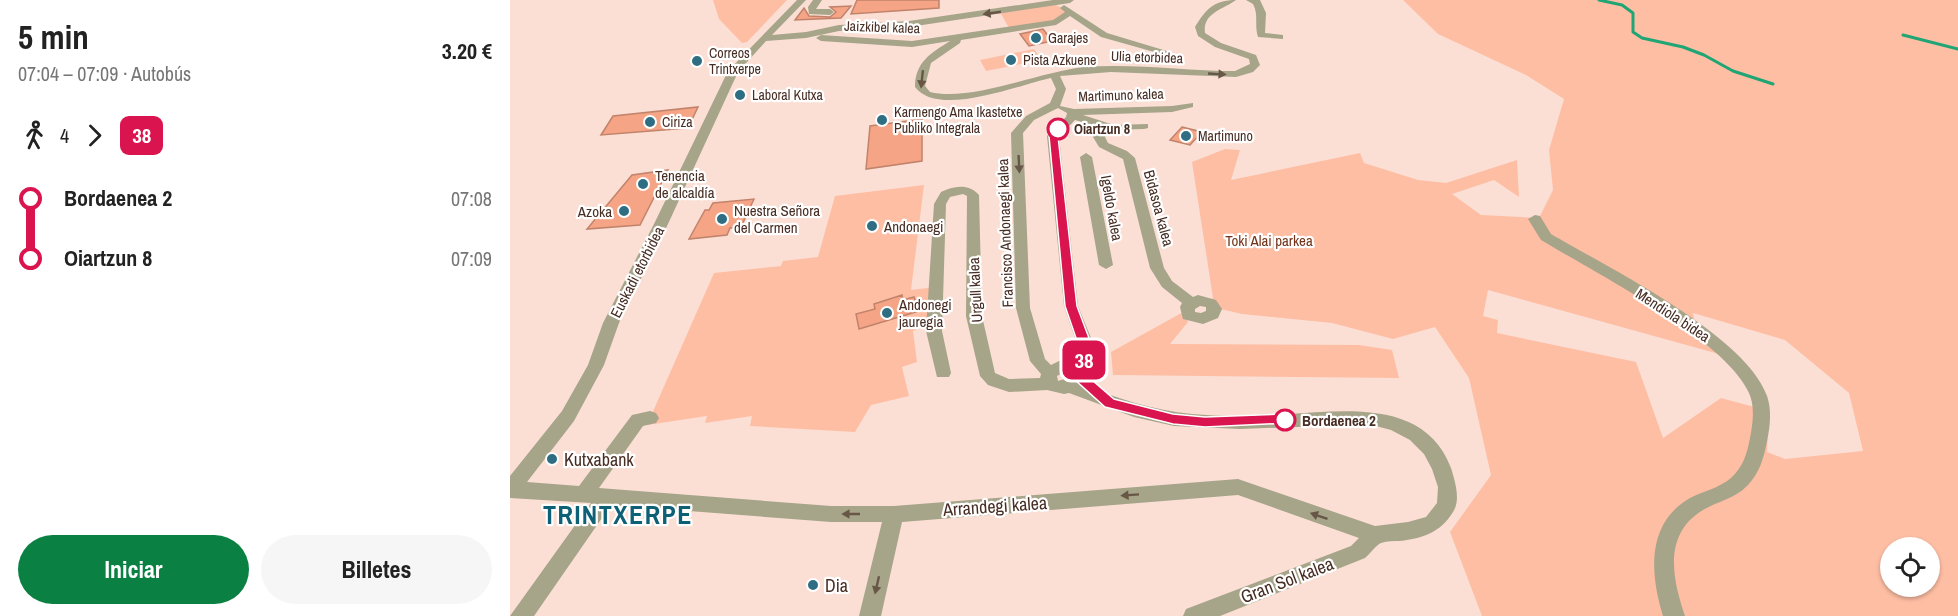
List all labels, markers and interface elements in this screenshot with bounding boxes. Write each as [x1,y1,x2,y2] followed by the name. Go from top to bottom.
[982,8,1001,17] one-way arrow
[18,15,89,59] text: 5 min
[844,17,921,37] street label: Jaizkibel kalea
[1048,29,1088,47] place label: Garajes
[1029,31,1043,45] marker: Garajes
[442,36,492,66] text: 3.20 €
[709,44,761,78] place label: Correos Trintxerpe
[1111,47,1184,67] street label: Ulia etorbidea
[1023,51,1096,69] place label: Pista Azkuene
[1004,53,1018,67] marker: Pista Azkuene
[690,54,704,68] marker: Correos Trintxerpe
[18,60,191,87] text: 07:04 – 07:09 · Autobús
[1207,69,1226,78] one-way arrow
[917,70,927,89] one-way arrow
[1078,84,1165,105] street label: Martimuno kalea
[752,86,823,104] place label: Laboral Kutxa
[733,88,747,102] marker: Laboral Kutxa
[894,103,1022,137] place label: Karmengo Ama Ikastetxe Publiko Integrala
[662,113,693,131] place label: Ciriza
[875,113,889,127] marker: Karmengo Ama Ikastetxe Publiko Integrala
[643,115,657,129] marker: Ciriza
[1047,118,1069,140] marker: Oiartzun 8
[18,119,51,152] icon: walk
[78,119,111,152] icon: forward
[1074,120,1130,138] place label: Oiartzun 8
[132,121,151,150] text: 38
[60,122,69,149] text: 4
[1198,127,1253,145] place label: Martimuno
[1179,129,1193,143] marker: Martimuno
[1014,155,1024,174] one-way arrow
[992,158,1018,308] street label: Francisco Andonaegi kalea
[655,165,715,203] place label: Tenencia de alcaldía
[1139,168,1179,249] street label: Bidasoa kalea
[1096,174,1128,243] street label: Igeldo kalea
[636,177,650,191] marker: Tenencia de alcaldía
[64,183,172,213] text: Bordaenea 2
[451,185,492,212] text: 07:08
[734,200,820,238] place label: Nuestra Señora del Carmen
[577,201,612,222] place label: Azoka
[617,204,631,218] marker: Azoka
[715,212,729,226] marker: Nuestra Señora del Carmen
[883,216,944,237] place label: Andonaegi
[865,219,879,233] marker: Andonaegi
[605,223,669,321] street label: Euskadi etorbidea
[1225,230,1313,251] park label: Toki Alai parkea
[64,243,152,273] text: Oiartzun 8
[451,245,492,272] text: 07:09
[963,257,987,323] street label: Urgull kalea
[1632,283,1714,347] street label: Mendiola bidea
[898,294,952,332] place label: Andonegi jauregia
[880,306,894,320] marker: Andonegi jauregia
[1057,340,1111,380] line badge: 38
[1074,346,1094,375] text: 38
[1274,409,1296,431] marker: Bordaenea 2
[1302,410,1376,431] place label: Bordaenea 2
[564,447,634,472] place label: Kutxabank
[545,452,559,466] marker: Kutxabank
[941,490,1048,522] street label: Arrandegi kalea
[1120,490,1139,500] one-way arrow
[543,497,693,532] district label: TRINTXERPE
[842,509,861,519] one-way arrow
[1310,510,1328,520] one-way arrow
[18,535,249,604] button: Iniciar
[261,535,492,604] button: Billetes
[1880,537,1940,597] map controls
[1880,537,1940,597] button: locate
[1237,551,1337,609] street label: Gran Sol kalea
[825,573,848,598] place label: Dia
[872,576,881,595] one-way arrow
[806,578,820,592] marker: Dia

